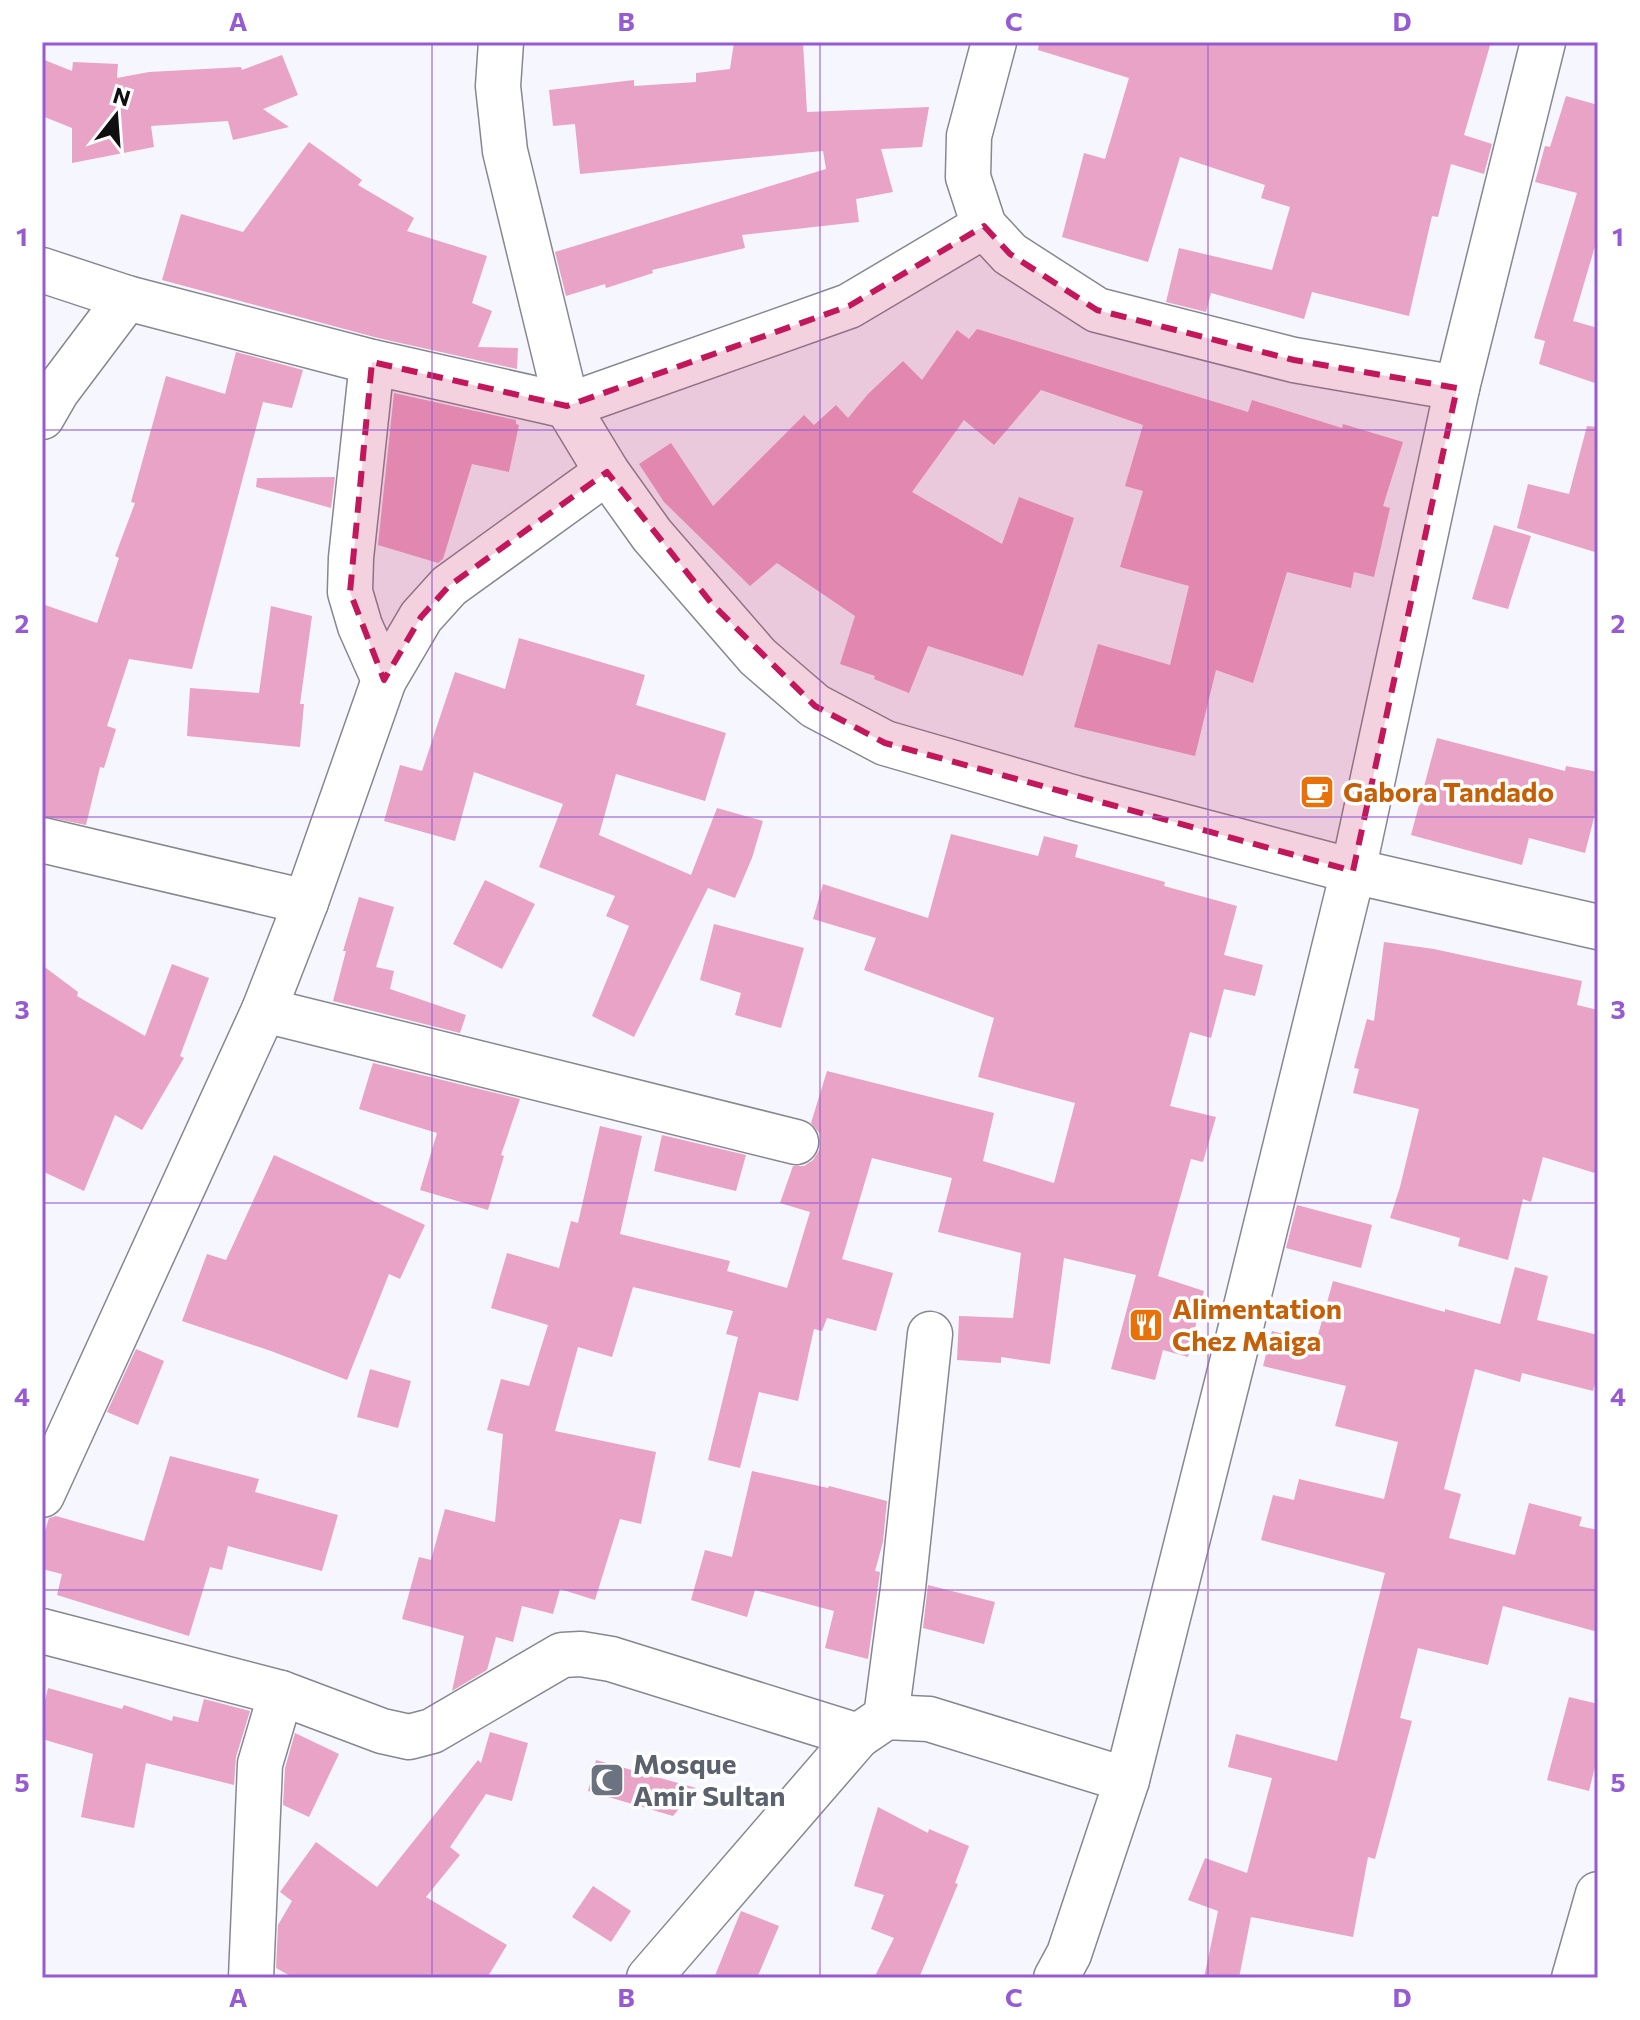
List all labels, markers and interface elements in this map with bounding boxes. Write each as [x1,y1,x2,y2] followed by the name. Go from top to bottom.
[229,5,248,36] text: A
[617,5,635,36] text: B
[1005,5,1023,36] text: C
[1392,5,1412,36] text: D
[76,76,156,156] north arrow
[110,81,134,112] text: N
[16,220,28,251] text: 1
[1612,220,1624,251] text: 1
[15,607,29,638] text: 2
[1611,607,1625,638] text: 2
[1298,773,1336,811] cafe icon: Gabora Tandado
[1343,774,1554,808] place label: Gabora Tandado
[14,993,30,1024] text: 3
[1610,993,1626,1024] text: 3
[1172,1291,1342,1357] place label: Alimentation Chez Maiga
[1127,1306,1165,1344] restaurant icon: Alimentation Chez Maiga
[14,1380,30,1411] text: 4
[1610,1380,1626,1411] text: 4
[633,1746,785,1812] place label: Mosque Amir Sultan
[588,1761,626,1799] mosque icon: Mosque Amir Sultan
[14,1766,30,1797] text: 5
[1610,1766,1626,1797] text: 5
[229,1981,248,2012] text: A
[617,1981,635,2012] text: B
[1005,1981,1023,2012] text: C
[1392,1981,1412,2012] text: D

